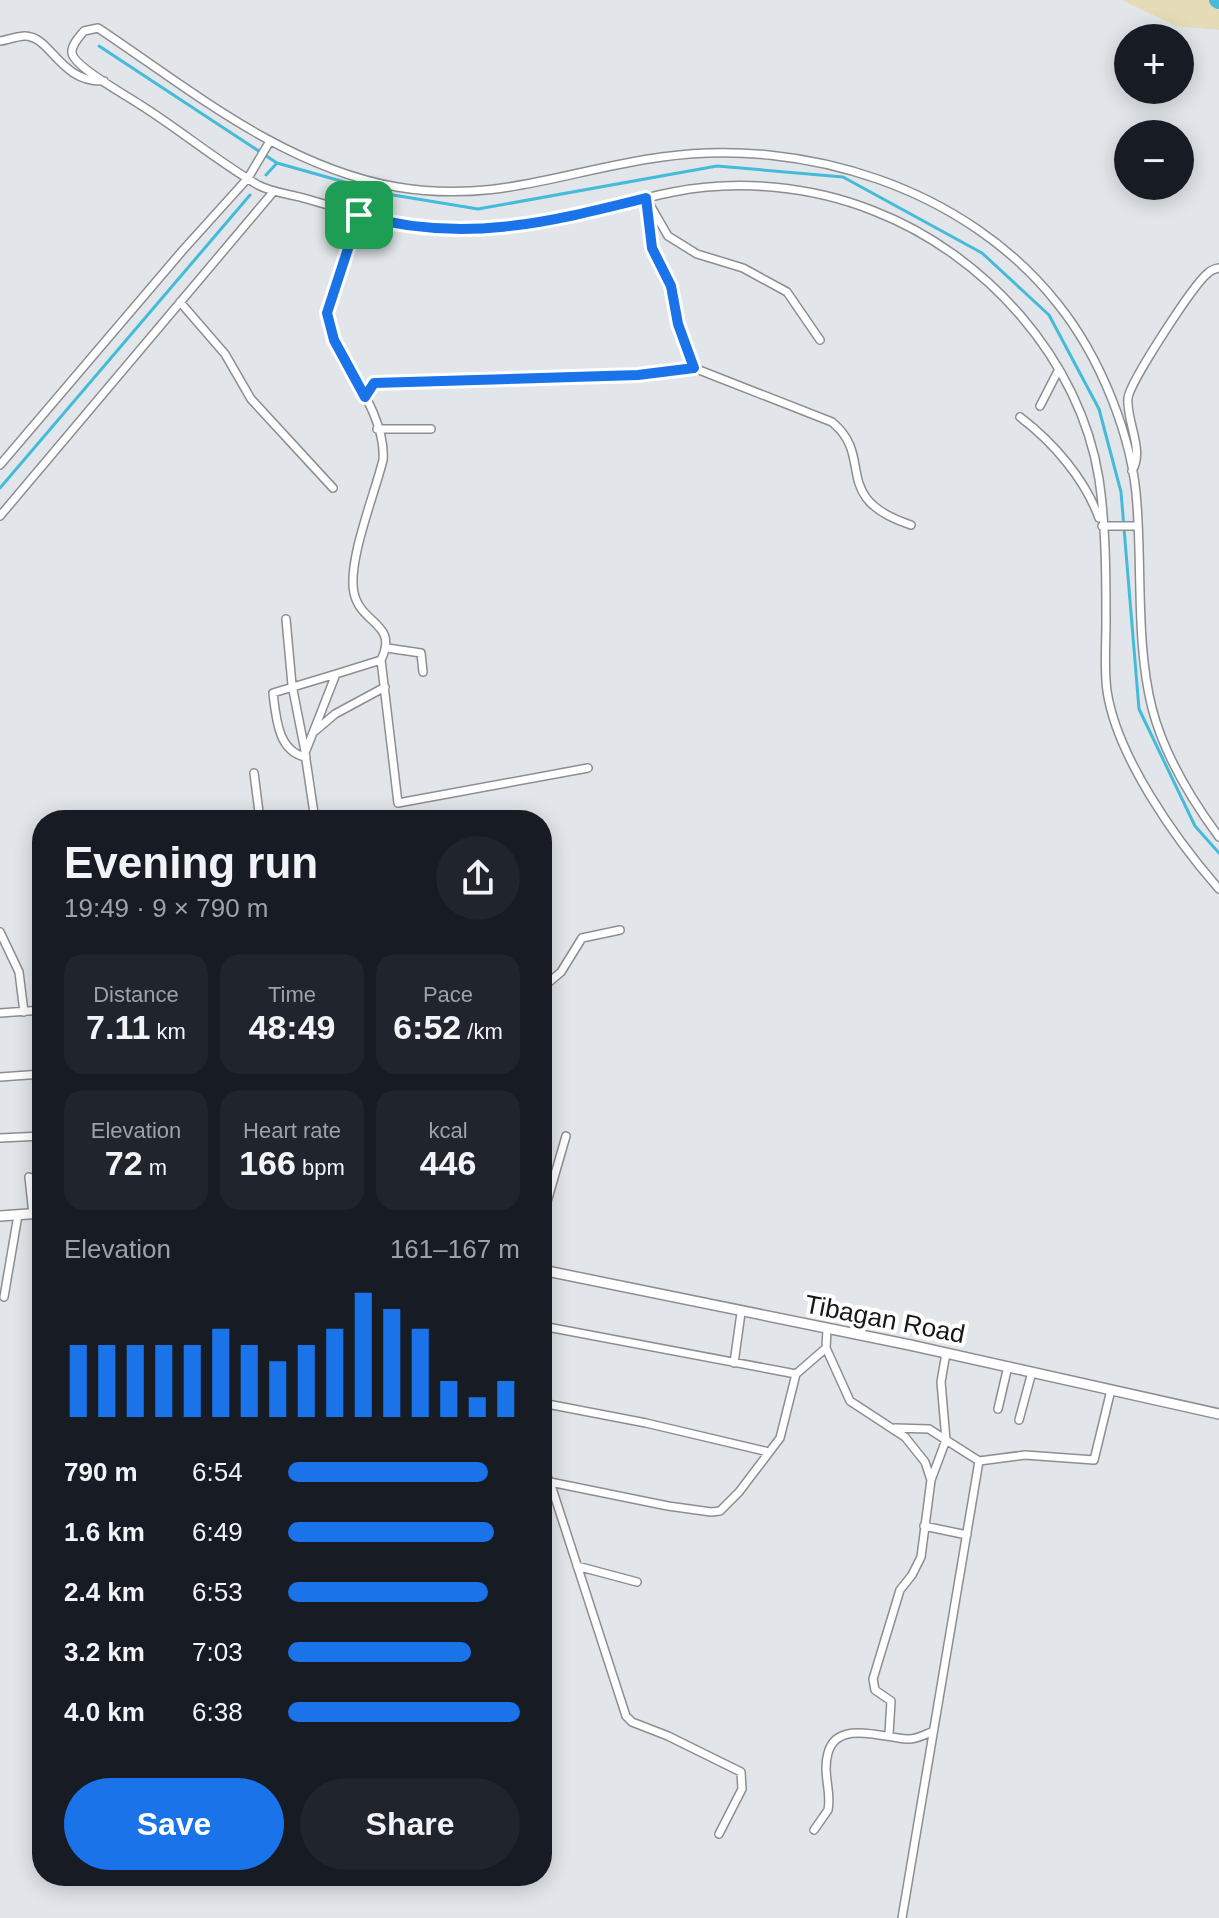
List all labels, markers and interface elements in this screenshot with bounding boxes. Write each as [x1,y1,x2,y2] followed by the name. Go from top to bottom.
[1114,24,1194,200] map controls
[1114,24,1194,104] button: +
[1114,120,1194,200] button: −
[325,181,393,249] pin
[337,193,381,237] icon: arrive
[436,836,520,920] button: share
[64,838,318,887] text: Evening run
[64,893,269,923] text: 19:49 · 9 × 790 m
[93,982,179,1007] text: Distance
[268,982,316,1007] text: Time
[423,982,473,1007] text: Pace
[86,1008,150,1046] text: 7.11
[249,1008,335,1046] text: 48:49
[393,1008,461,1046] text: 6:52
[150,1019,186,1044] text: km
[461,1019,503,1044] text: /km
[91,1118,181,1143] text: Elevation
[243,1118,341,1143] text: Heart rate
[428,1118,468,1143] text: kcal
[105,1144,143,1182] text: 72
[239,1144,296,1182] text: 166
[420,1144,476,1182] text: 446
[143,1155,167,1180] text: m
[296,1155,345,1180] text: bpm
[64,1234,171,1264] text: Elevation
[390,1234,520,1264] text: 161–167 m
[802,1289,968,1349] street label: Tibagan Road
[64,1457,138,1487] text: 790 m
[192,1457,243,1487] text: 6:54
[64,1517,145,1547] text: 1.6 km
[192,1517,243,1547] text: 6:49
[64,1577,145,1607] text: 2.4 km
[192,1577,243,1607] text: 6:53
[64,1637,145,1667] text: 3.2 km
[192,1637,243,1667] text: 7:03
[64,1697,145,1727] text: 4.0 km
[192,1697,243,1727] text: 6:38
[64,1778,284,1870] button: Save
[300,1778,520,1870] button: Share

